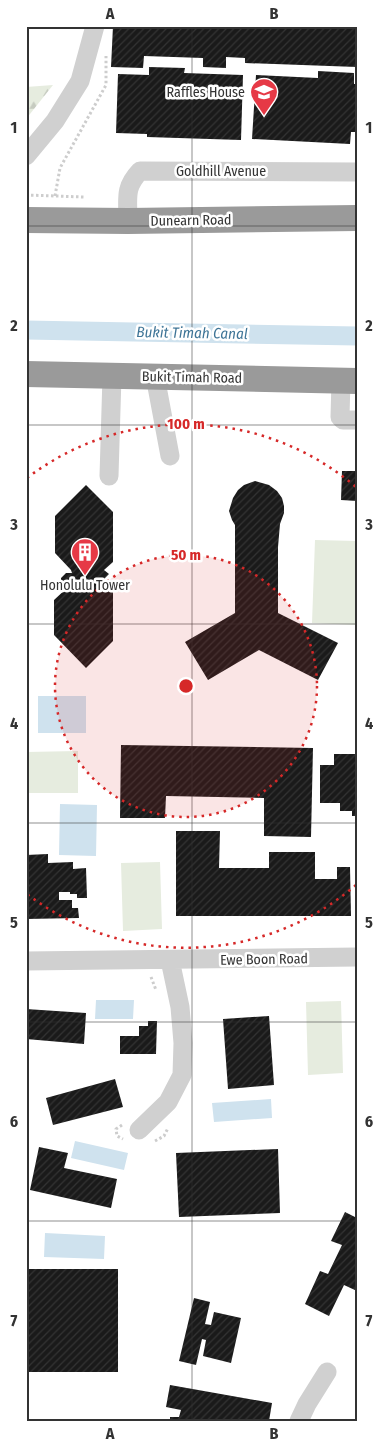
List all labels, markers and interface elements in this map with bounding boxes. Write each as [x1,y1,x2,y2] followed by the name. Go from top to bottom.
[105,4,115,23] text: A
[270,4,279,23] text: B
[249,77,279,116] school or university icon: Raffles House
[167,84,245,101] place label: Raffles House
[11,118,17,137] text: 1
[366,118,372,137] text: 1
[176,163,266,180] street label: Goldhill Avenue
[150,211,232,230] street label: Dunearn Road
[9,316,18,335] text: 2
[364,316,373,335] text: 2
[136,323,248,343] water label: Bukit Timah Canal
[142,368,242,387] street label: Bukit Timah Road
[167,415,205,433] text: 100 m
[9,515,18,534] text: 3
[364,515,373,534] text: 3
[70,537,100,576] building icon: Honolulu Tower
[171,546,201,564] text: 50 m
[40,577,130,594] place label: Honolulu Tower
[177,677,195,695] centre of rings
[10,714,18,733] text: 4
[365,714,373,733] text: 4
[10,913,18,932] text: 5
[365,913,373,932] text: 5
[220,950,308,969] street label: Ewe Boon Road
[10,1112,18,1131] text: 6
[365,1112,373,1131] text: 6
[11,1311,18,1330] text: 7
[366,1311,373,1330] text: 7
[105,1424,115,1443] text: A
[270,1424,279,1443] text: B

